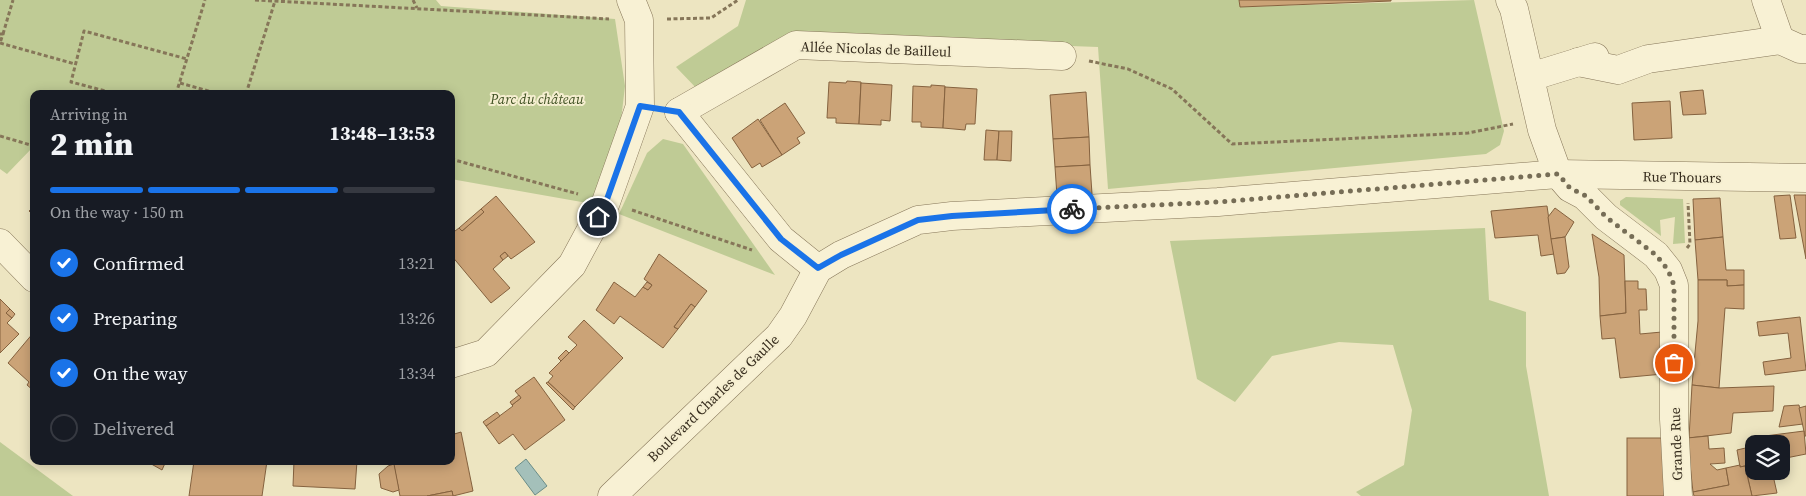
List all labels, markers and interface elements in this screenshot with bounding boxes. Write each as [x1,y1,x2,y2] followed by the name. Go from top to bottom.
[800,36,952,62] street label: Allée Nicolas de Bailleul
[489,89,584,109] park label: Parc du château
[50,103,128,125] text: Arriving in
[330,120,435,146] text: 13:48–13:53
[50,122,133,166] text: 2 min
[1643,166,1721,188] street label: Rue Thouars
[1047,184,1097,234] courier
[1058,195,1086,223] icon: bike
[577,196,619,238] pin
[50,201,184,223] text: On the way · 150 m
[584,203,612,231] icon: home
[50,249,78,277] icon: check
[93,250,184,276] text: Confirmed
[398,252,435,274] text: 13:21
[50,304,78,332] icon: check
[93,305,177,331] text: Preparing
[398,307,435,329] text: 13:26
[643,330,783,466] street label: Boulevard Charles de Gaulle
[1653,342,1695,384] pin
[1660,349,1688,377] icon: bag
[50,359,78,387] icon: check
[93,360,188,386] text: On the way
[398,362,435,384] text: 13:34
[1665,407,1687,481] street label: Grande Rue
[93,415,174,441] text: Delivered
[1745,435,1790,480] map controls
[1745,435,1790,480] button: layers

